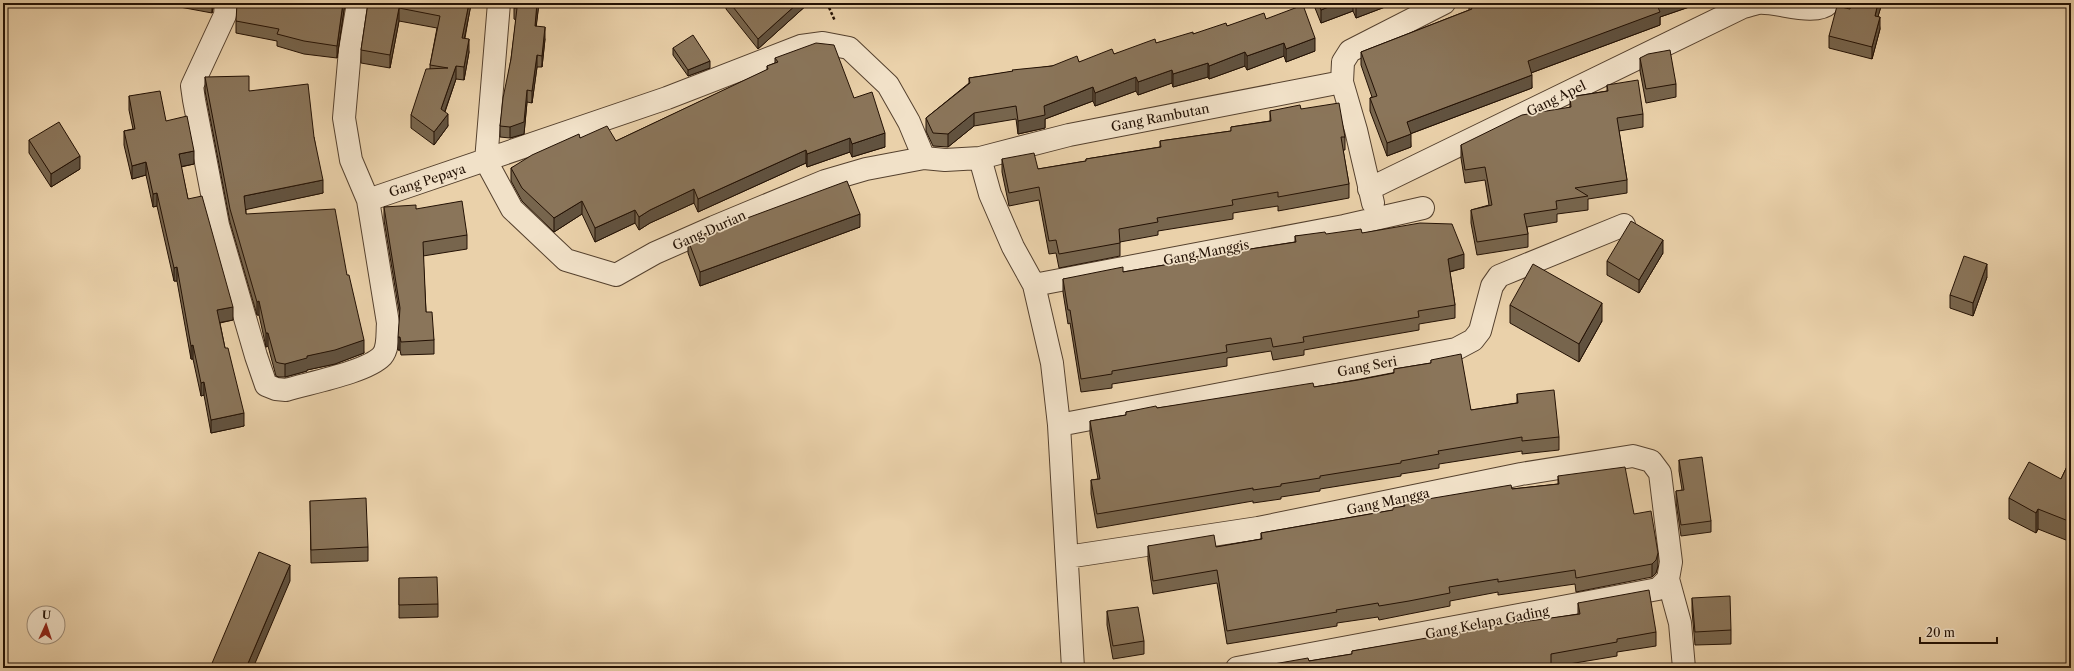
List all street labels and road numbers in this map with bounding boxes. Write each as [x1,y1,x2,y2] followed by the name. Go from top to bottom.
[1524,77,1588,119] street label: Gang Apel
[1110,100,1210,134] street label: Gang Rambutan
[387,160,467,200] street label: Gang Pepaya
[670,207,748,253] street label: Gang Durian
[1162,236,1251,268] street label: Gang Manggis
[1336,352,1398,380] street label: Gang Seri
[1345,484,1431,518] street label: Gang Mangga
[1424,602,1550,642] street label: Gang Kelapa Gading

